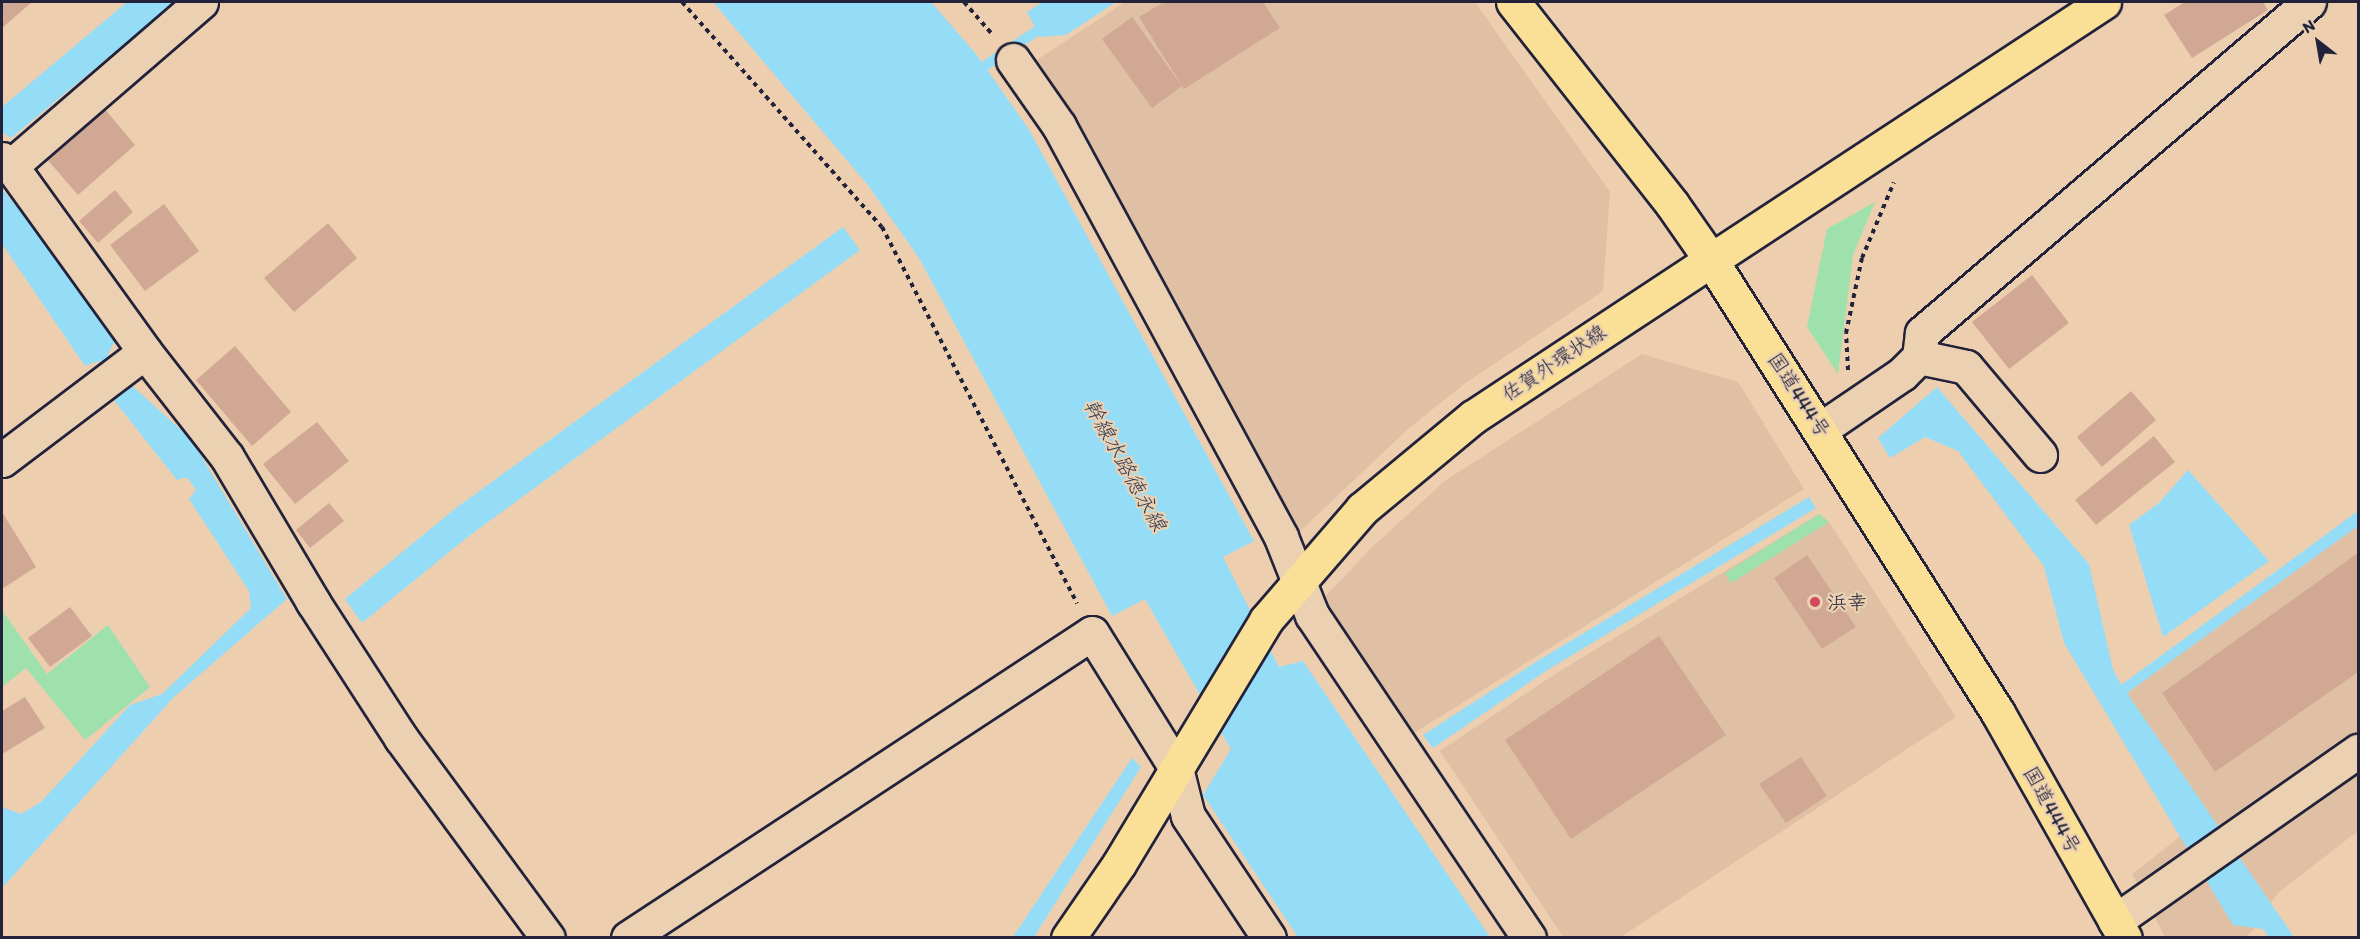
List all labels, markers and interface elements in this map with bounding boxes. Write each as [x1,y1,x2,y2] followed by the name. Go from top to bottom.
[2288,12,2348,72] north arrow
[2299,15,2318,37] text: N
[1498,320,1610,406] street label: 佐賀外環状線
[1763,348,1835,442] street label: 国道444号
[1078,395,1172,535] water label: 幹線水路徳永線
[1827,590,1867,614] place label: 浜幸
[1808,595,1822,609] marker: 浜幸
[2018,762,2086,858] street label: 国道444号

